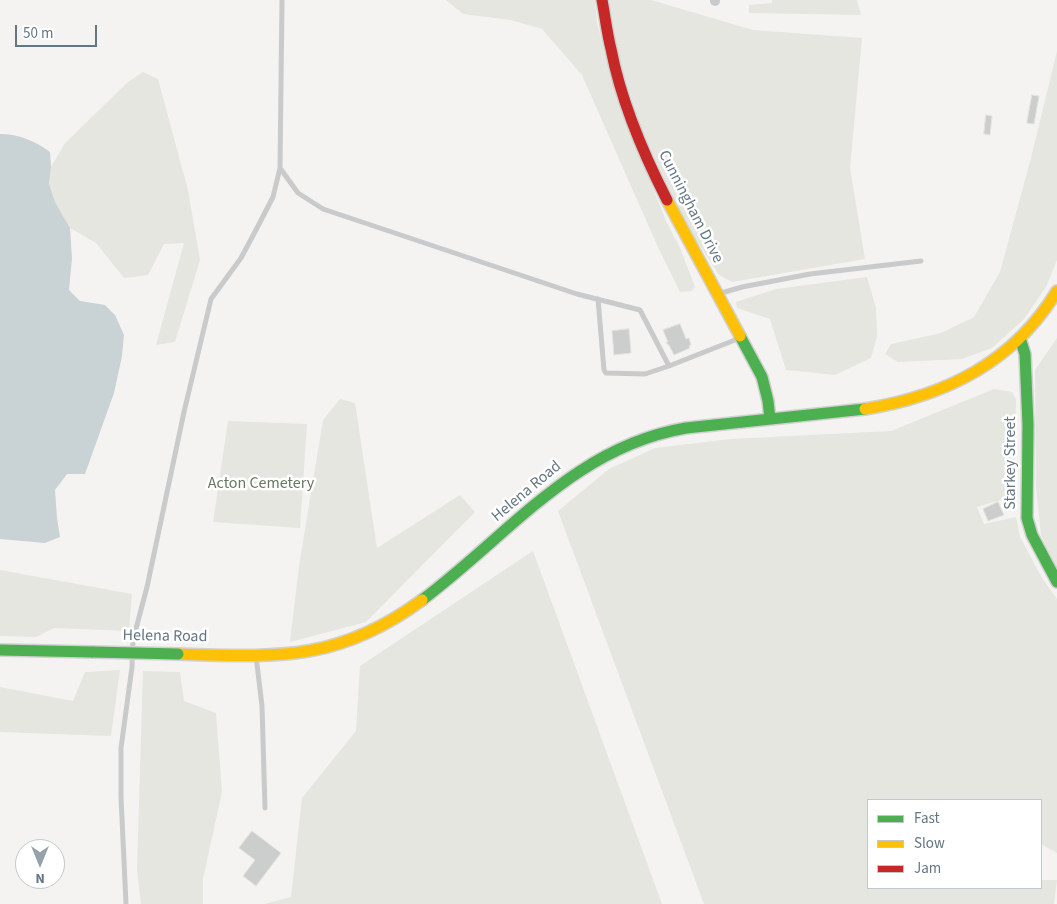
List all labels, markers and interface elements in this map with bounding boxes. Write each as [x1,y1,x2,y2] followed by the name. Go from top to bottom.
[18,15,100,47] scale bar
[23,23,53,44] text: 50 m
[653,147,727,267] street label: Cunningham Drive
[1001,416,1021,510] street label: Starkey Street
[488,457,566,527] street label: Helena Road
[208,474,314,494] park label: Acton Cemetery
[122,627,208,647] street label: Helena Road
[867,799,1042,889] legend
[914,808,940,829] text: Fast
[914,833,945,854] text: Slow
[15,839,65,889] north arrow
[914,858,941,879] text: Jam
[35,868,45,888] text: N

